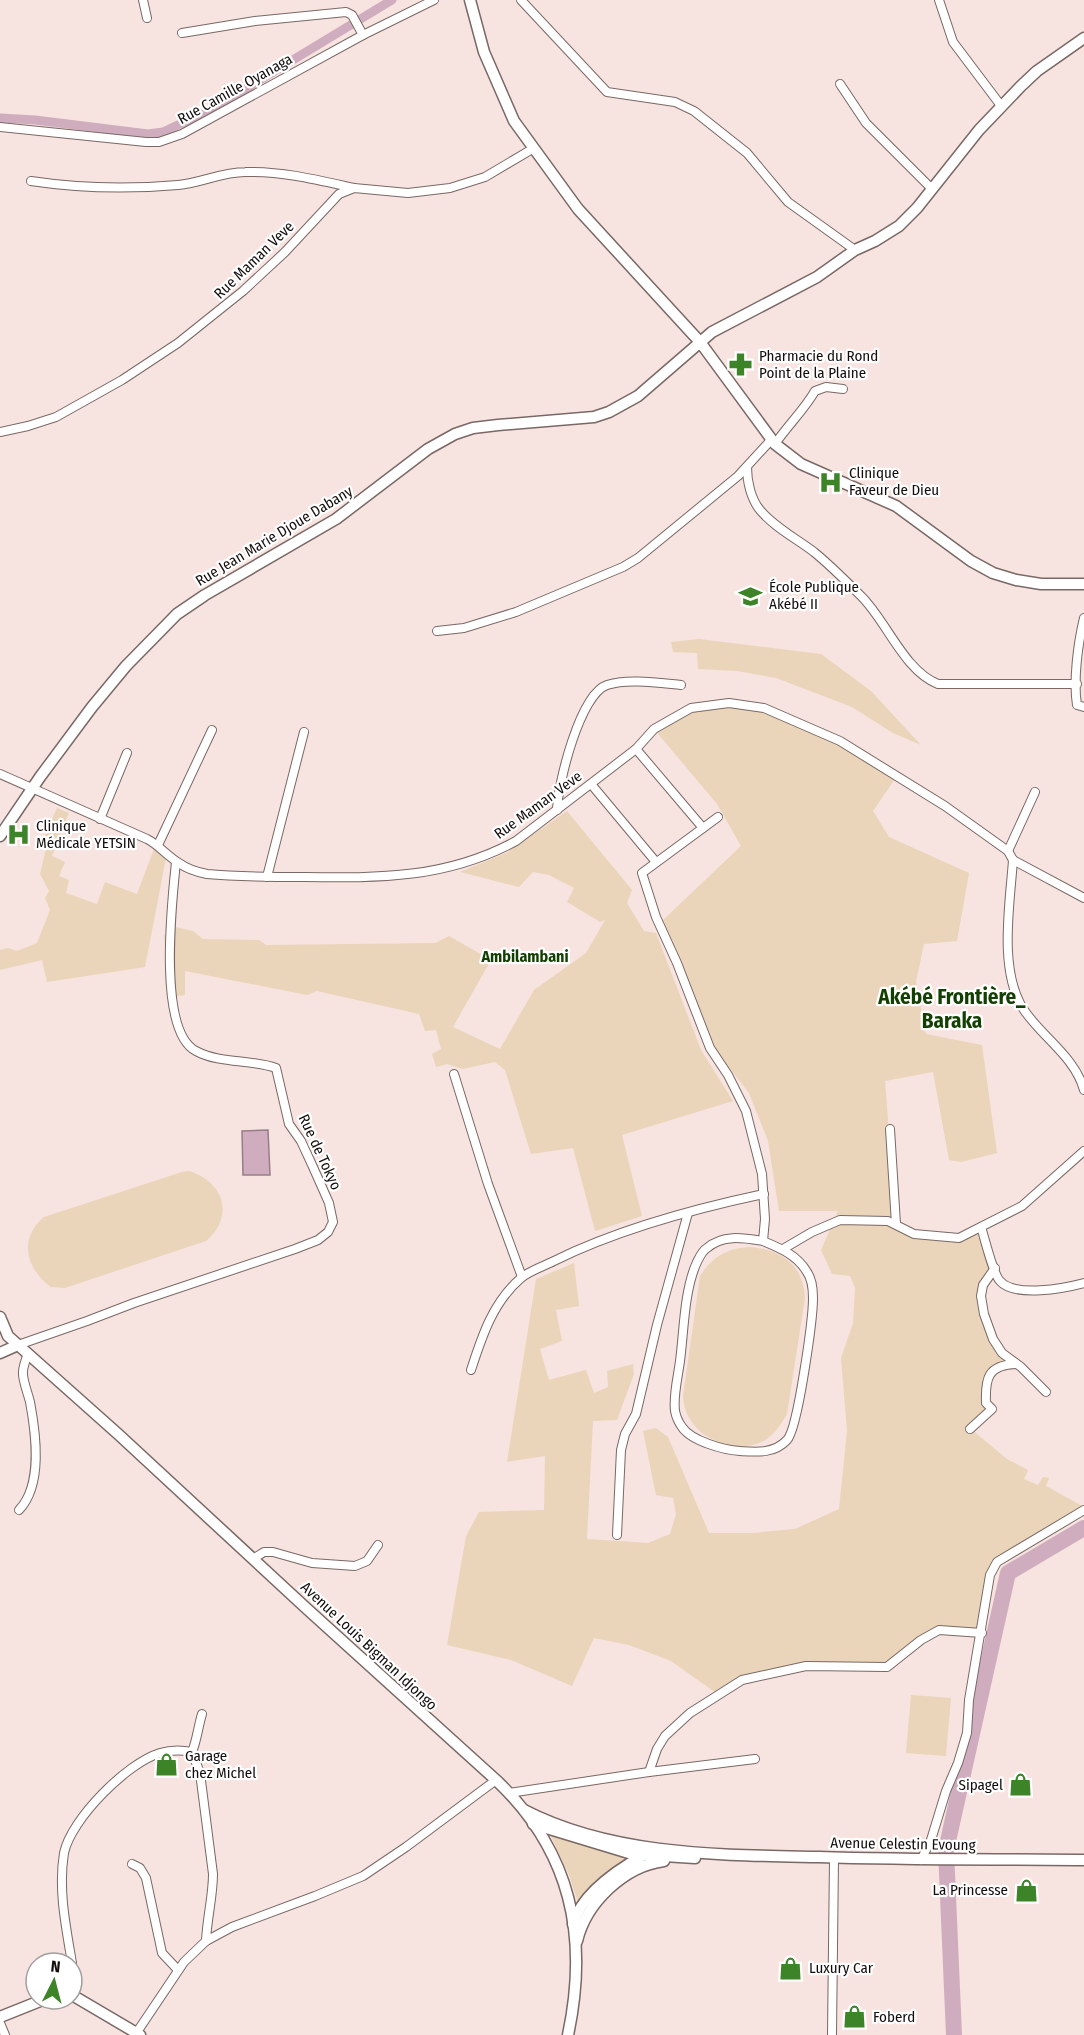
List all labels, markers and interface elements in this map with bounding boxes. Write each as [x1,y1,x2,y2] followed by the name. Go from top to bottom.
[175,50,295,128] street label: Rue Camille Oyanaga
[210,217,298,303] street label: Rue Maman Veve
[759,347,878,382] place label: Pharmacie du Rond Point de la Plaine
[728,352,754,378] pharmacy icon: Pharmacie du Rond Point de la Plaine
[849,464,939,499] place label: Clinique Faveur de Dieu
[818,469,844,495] hospital icon: Clinique Faveur de Dieu
[192,482,356,590] street label: Rue Jean Marie Djoue Dabany
[769,578,859,613] place label: École Publique Akébé II
[738,583,764,609] school or university icon: École Publique Akébé II
[491,767,585,843] street label: Rue Maman Veve
[36,817,136,852] place label: Clinique Médicale YETSIN
[5,822,31,848] hospital icon: Clinique Médicale YETSIN
[480,947,569,966] district label: Ambilambani
[877,984,1026,1034] district label: Akébé Frontière_ Baraka
[295,1111,345,1193] street label: Rue de Tokyo
[297,1578,441,1714] street label: Avenue Louis Bigman Idjongo
[185,1747,256,1782] place label: Garage chez Michel
[154,1752,180,1778] shop icon: Garage chez Michel
[1008,1772,1034,1798] shop icon: Sipagel
[959,1776,1003,1794] place label: Sipagel
[830,1834,976,1854] street label: Avenue Celestin Evoung
[1013,1877,1039,1903] shop icon: La Princesse
[933,1881,1008,1899] place label: La Princesse
[24,1951,84,2011] north arrow
[778,1955,804,1981] shop icon: Luxury Car
[50,1957,61,1977] text: N
[809,1959,874,1977] place label: Luxury Car
[842,2004,868,2030] shop icon: Foberd
[873,2008,915,2026] place label: Foberd

